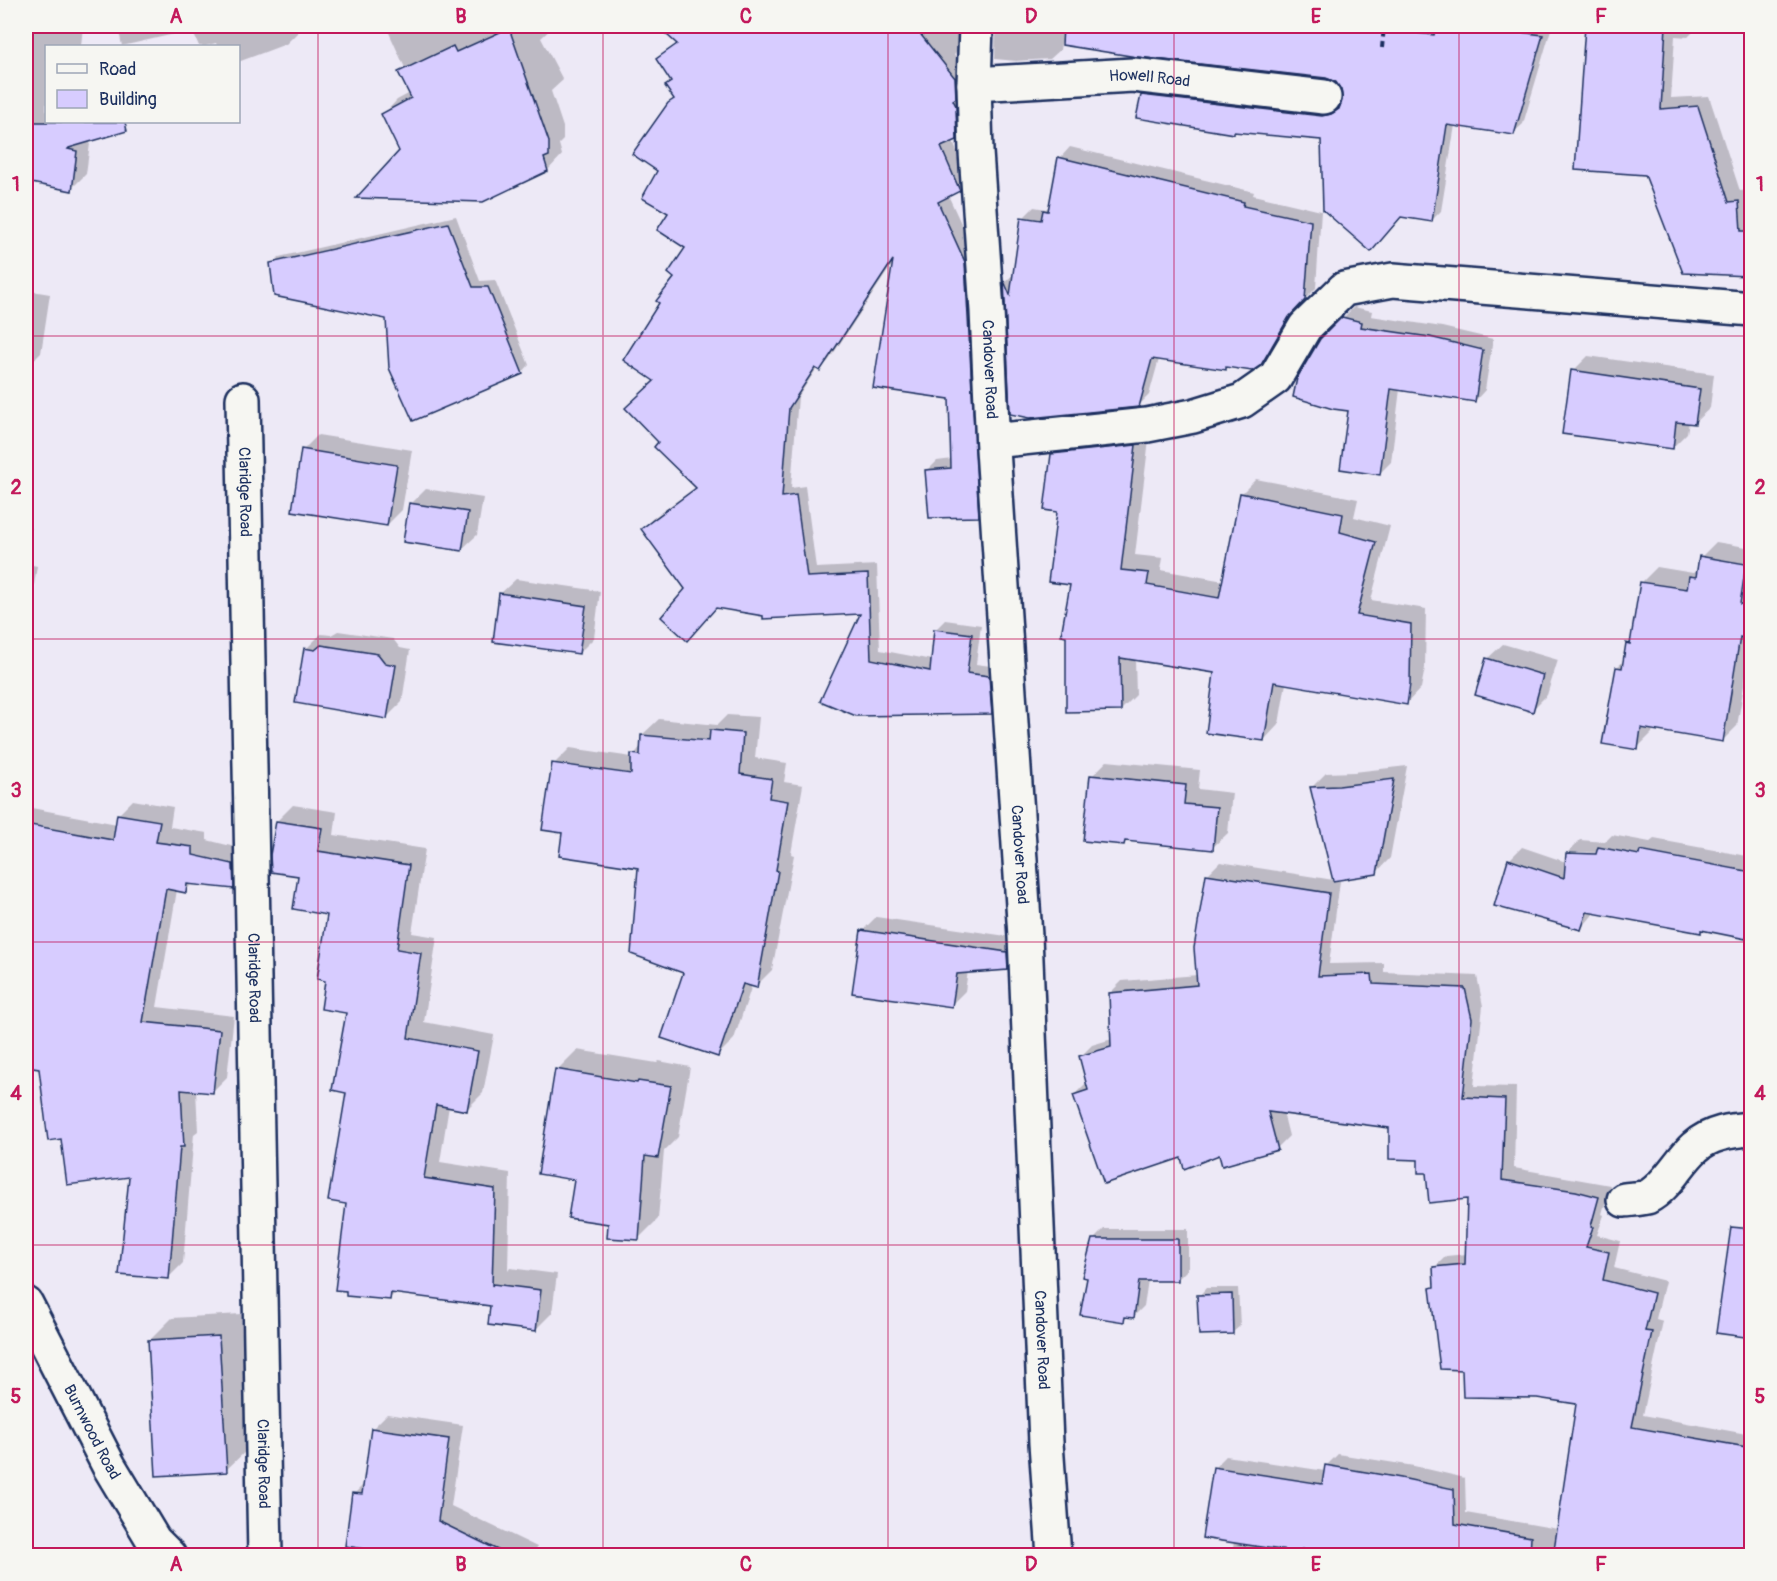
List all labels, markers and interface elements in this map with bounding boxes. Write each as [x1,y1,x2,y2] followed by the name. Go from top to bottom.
[170,4,183,29] text: A
[455,4,467,29] text: B
[740,4,752,29] text: C
[1025,4,1038,29] text: D
[1311,4,1322,29] text: E
[1595,4,1607,29] text: F
[45,45,240,123] legend
[99,58,136,81] text: Road
[1108,65,1191,92] street label: Howell Road
[99,88,157,111] text: Building
[12,172,20,197] text: 1
[1756,172,1764,197] text: 1
[977,319,1002,420] street label: Candover Road
[234,447,256,537] street label: Claridge Road
[10,475,22,500] text: 2
[1754,475,1766,500] text: 2
[10,778,22,803] text: 3
[1754,778,1766,803] text: 3
[1006,804,1033,905] street label: Candover Road
[243,933,265,1023] street label: Claridge Road
[10,1081,22,1106] text: 4
[1754,1081,1766,1106] text: 4
[1030,1290,1054,1390] street label: Candover Road
[59,1381,125,1483] street label: Burnwood Road
[11,1384,22,1409] text: 5
[1755,1384,1766,1409] text: 5
[252,1419,274,1509] street label: Claridge Road
[170,1552,183,1577] text: A
[455,1552,467,1577] text: B
[740,1552,752,1577] text: C
[1025,1552,1038,1577] text: D
[1311,1552,1322,1577] text: E
[1595,1552,1607,1577] text: F

